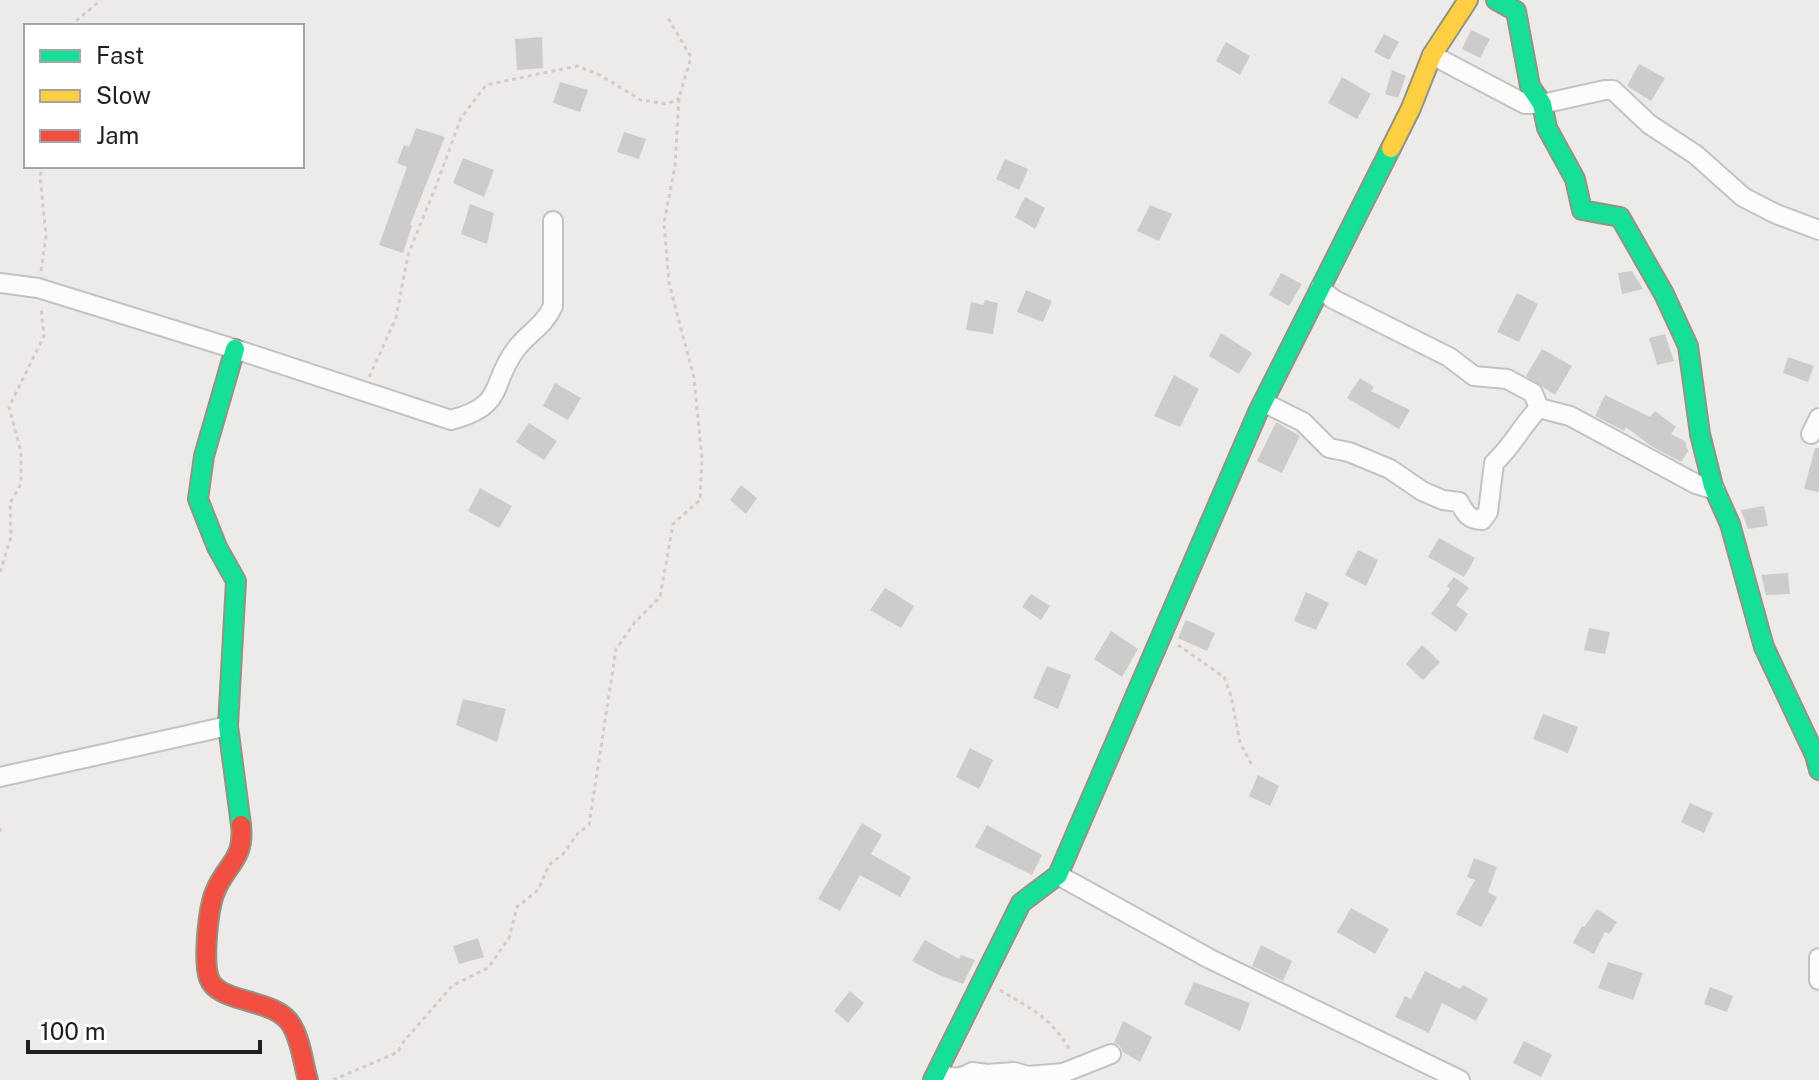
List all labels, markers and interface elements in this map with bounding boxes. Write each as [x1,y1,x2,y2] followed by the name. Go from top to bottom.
[24,24,304,168] legend
[96,41,144,69] text: Fast
[96,81,151,109] text: Slow
[96,121,139,149] text: Jam
[28,1004,260,1054] scale bar
[40,1017,106,1045] text: 100 m

